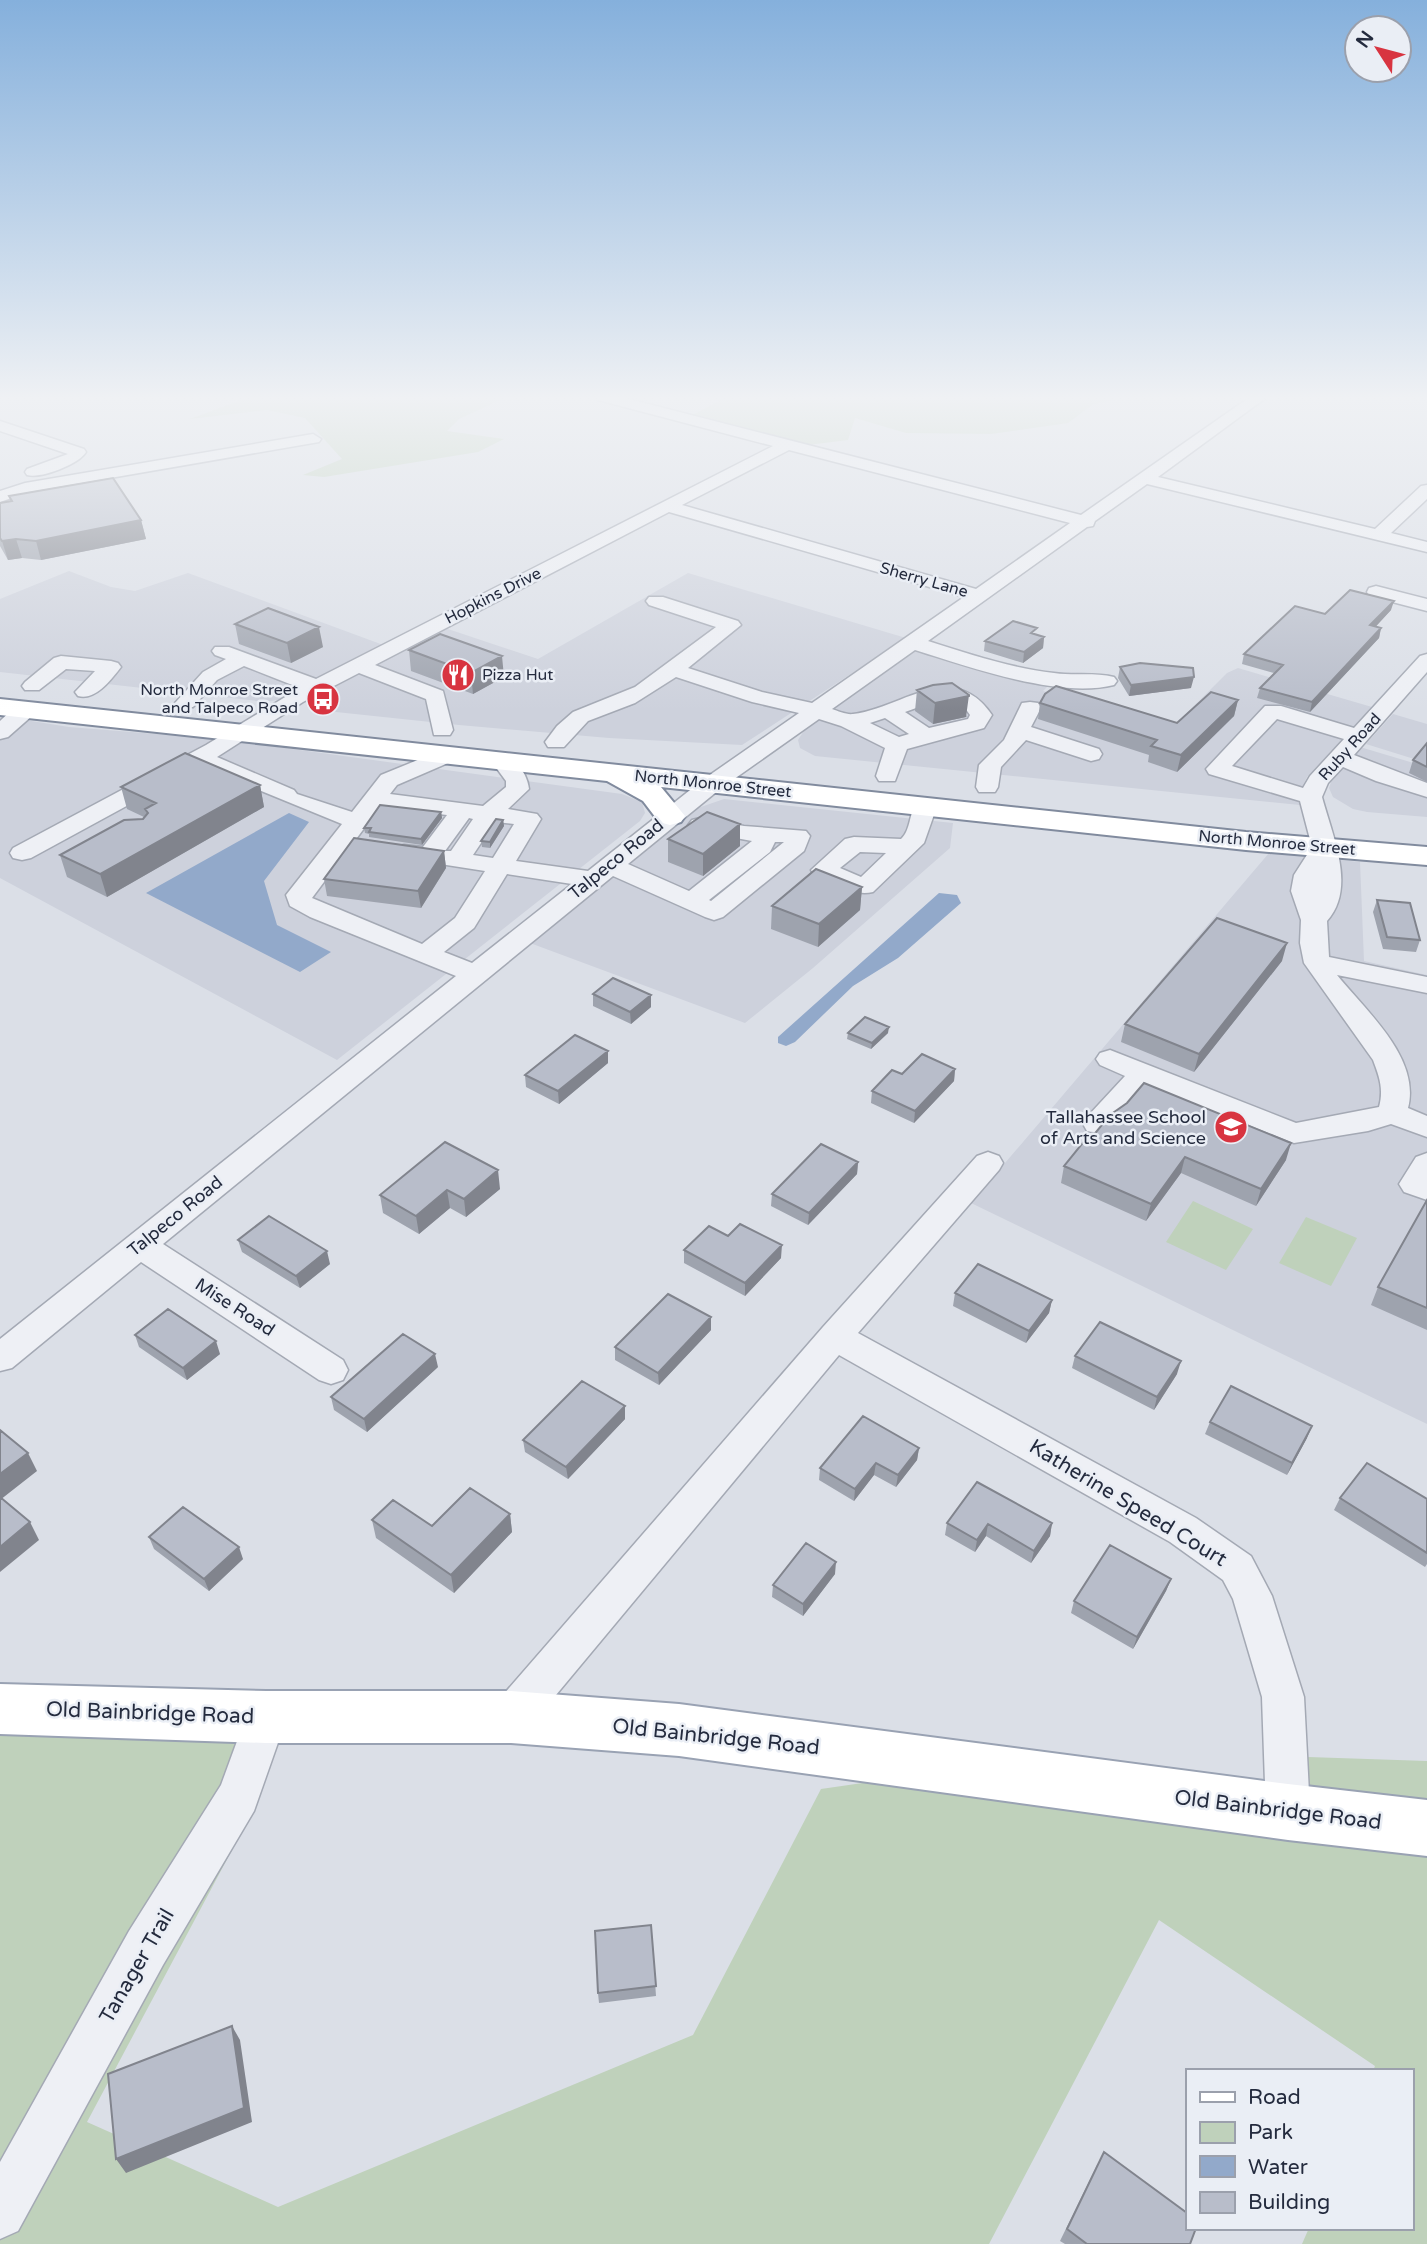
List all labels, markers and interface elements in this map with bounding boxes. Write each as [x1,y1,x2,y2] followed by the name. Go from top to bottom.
[1343,14,1413,84] north arrow
[1352,27,1378,52] text: N
[878,558,970,602] street label: Sherry Lane
[442,563,544,629] street label: Hopkins Drive
[439,656,477,694] restaurant icon: Pizza Hut
[482,665,553,685] place label: Pizza Hut
[140,680,298,718] place label: North Monroe Street and Talpeco Road
[304,680,342,718] bus stop icon: North Monroe Street and Talpeco Road
[1314,709,1386,785] street label: Ruby Road
[634,766,792,802] street label: North Monroe Street
[564,814,668,904] street label: Talpeco Road
[1198,826,1356,860] street label: North Monroe Street
[1040,1106,1206,1149] place label: Tallahassee School of Arts and Science
[1212,1108,1250,1146] school or university icon: Tallahassee School of Arts and Science
[123,1171,227,1261] street label: Talpeco Road
[191,1273,279,1341] street label: Mise Road
[1025,1434,1231,1572] street label: Katherine Speed Court
[45,1697,255,1729] street label: Old Bainbridge Road
[611,1714,821,1760] street label: Old Bainbridge Road
[1173,1785,1383,1835] street label: Old Bainbridge Road
[94,1904,180,2028] street label: Tanager Trail
[1186,2069,1413,2230] legend
[1248,2085,1301,2110] text: Road
[1248,2120,1293,2145] text: Park
[1248,2155,1308,2180] text: Water
[1248,2190,1330,2215] text: Building

